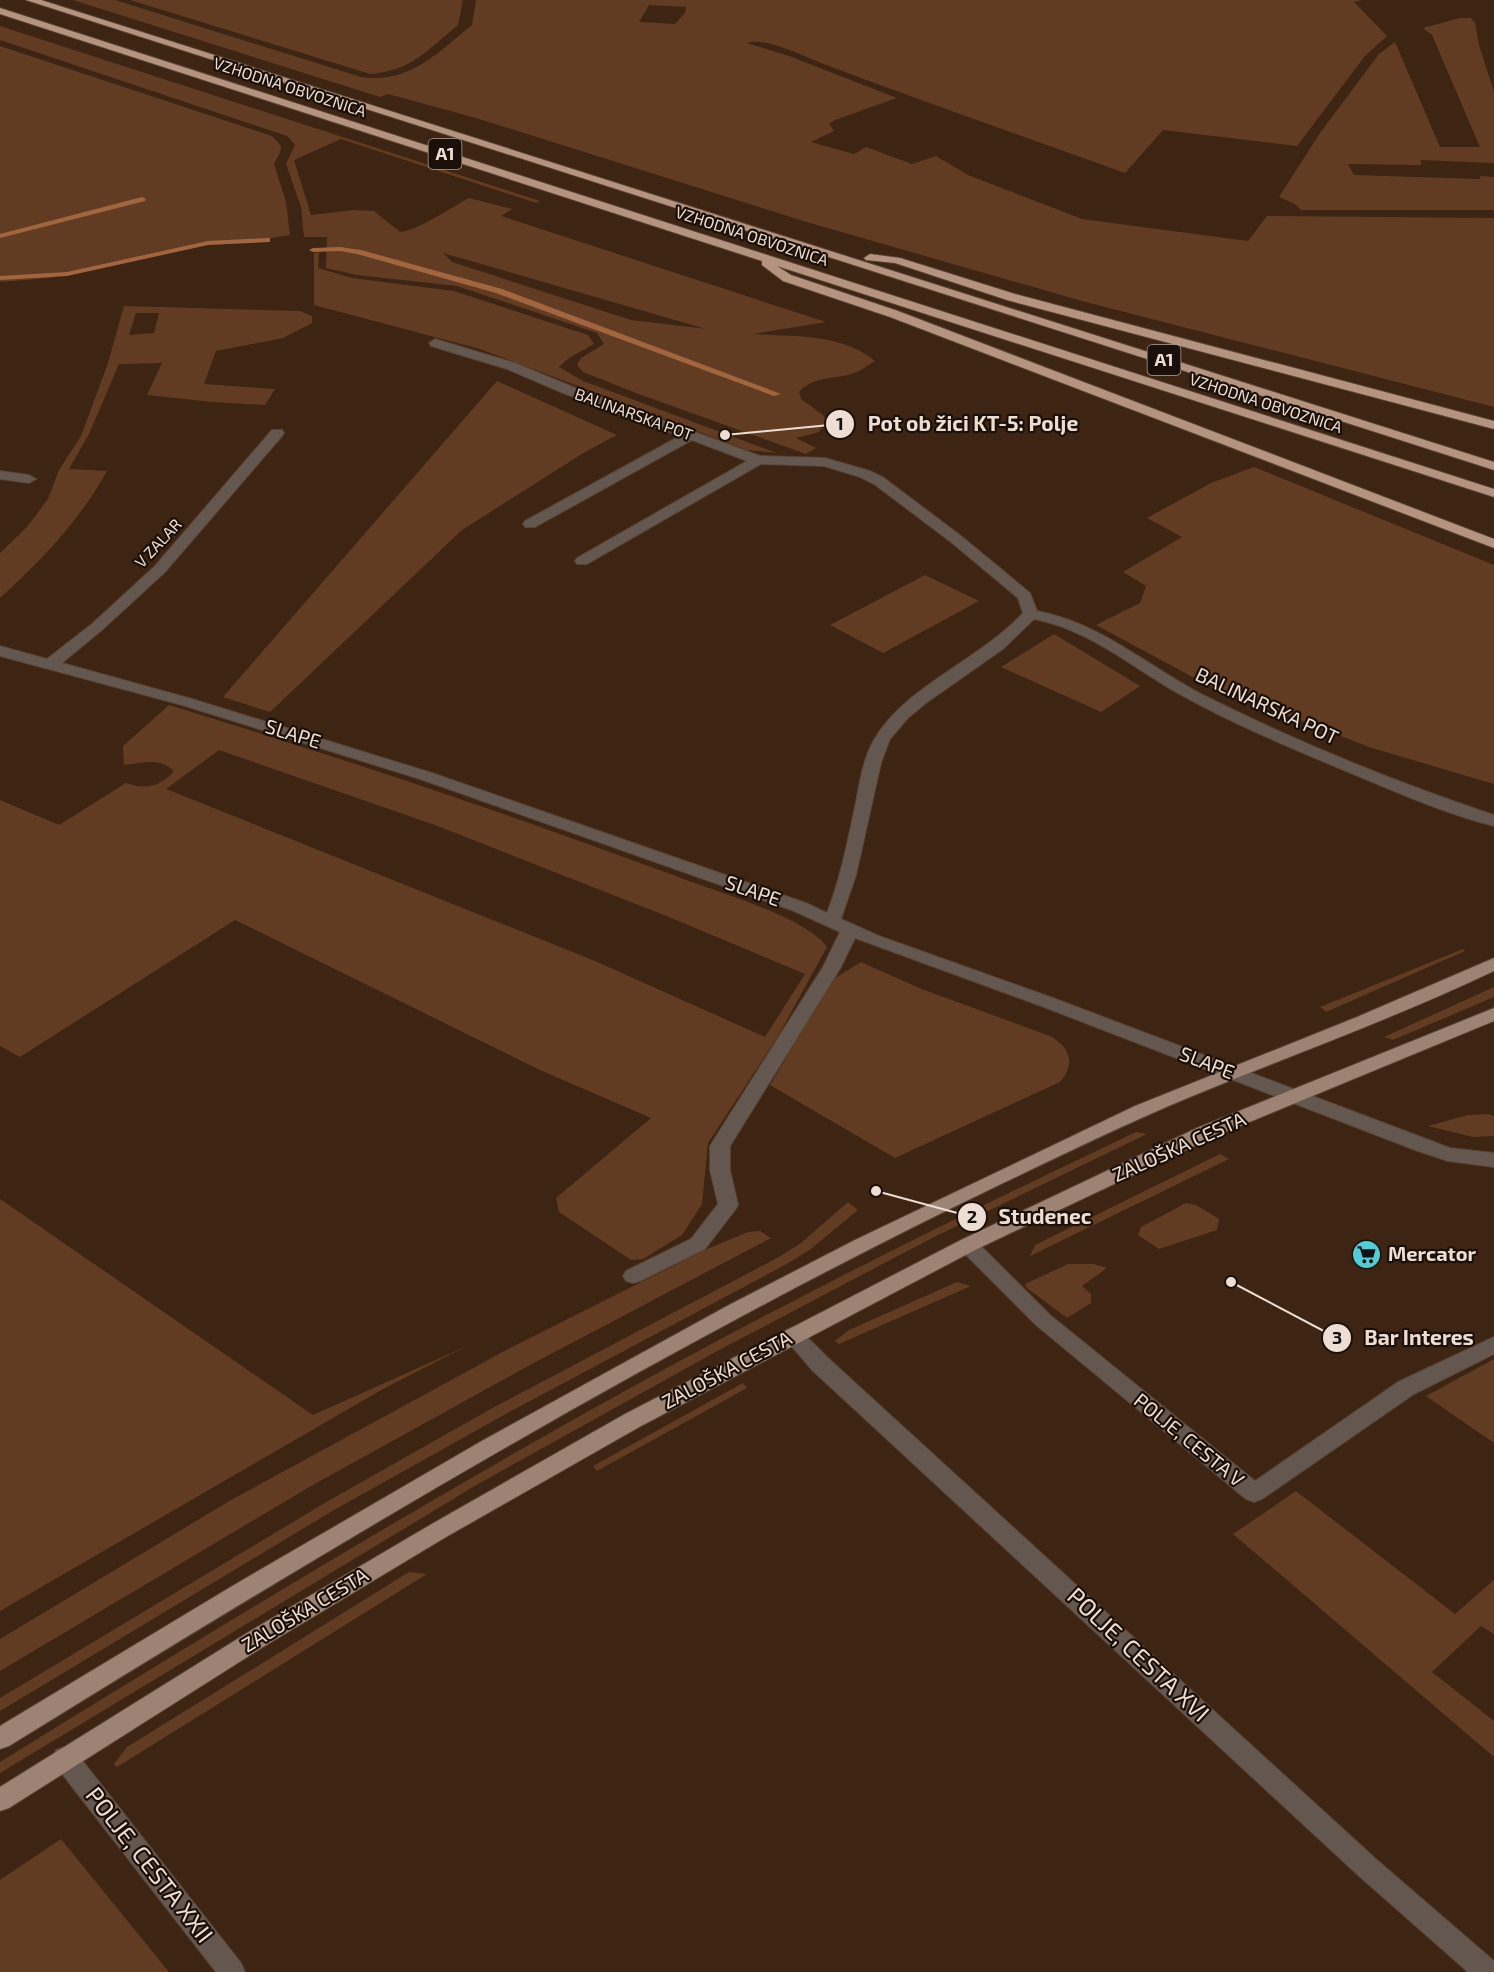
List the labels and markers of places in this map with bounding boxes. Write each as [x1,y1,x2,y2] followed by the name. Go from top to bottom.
[825,404,1090,443] callout: Pot ob žici KT-5: Polje
[957,1197,1104,1236] callout: Studenec
[1351,1238,1383,1270] supermarket icon: Mercator
[1388,1241,1477,1265] place label: Mercator
[1322,1318,1486,1357] callout: Bar Interes

